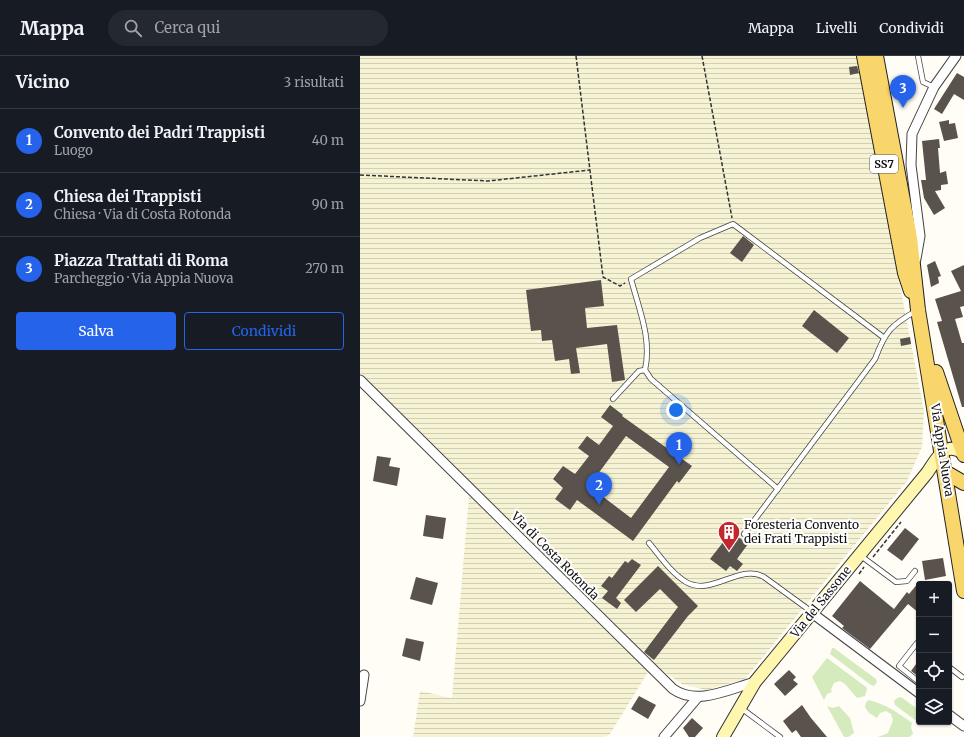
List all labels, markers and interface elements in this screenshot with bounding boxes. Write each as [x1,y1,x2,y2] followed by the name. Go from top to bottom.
[108,10,388,46] search box
[20,16,84,40] text: Mappa
[122,17,144,39] icon: search
[154,18,220,37] text: Cerca qui
[748,19,794,37] text: Mappa
[816,19,857,37] text: Livelli
[879,19,944,37] text: Condividi
[16,71,69,93] text: Vicino
[284,74,344,91] text: 3 risultati
[890,75,916,108] pin: 3
[54,123,265,142] text: Convento dei Padri Trappisti
[26,132,32,149] text: 1
[312,132,344,149] text: 40 m
[54,142,93,159] text: Luogo
[870,155,898,173] road number: SS7
[54,187,202,206] text: Chiesa dei Trappisti
[25,196,33,213] text: 2
[312,196,344,213] text: 90 m
[54,206,231,223] text: Chiesa · Via di Costa Rotonda
[54,251,228,270] text: Piazza Trattati di Roma
[25,260,33,277] text: 3
[305,260,344,277] text: 270 m
[54,270,233,287] text: Parcheggio · Via Appia Nuova
[16,312,176,350] button: Salva
[184,312,344,350] button: Condividi
[666,400,686,420] your location
[928,401,957,498] street label: Via Appia Nuova
[666,432,692,465] pin: 1
[586,472,612,505] pin: 2
[508,508,603,603] street label: Via di Costa Rotonda
[744,517,859,546] place label: Foresteria Convento dei Frati Trappisti
[716,519,742,552] building icon: Foresteria Convento dei Frati Trappisti
[786,563,854,641] street label: Via del Sassone
[916,581,952,725] map controls
[916,581,952,617] button: +
[916,617,952,653] button: −
[916,653,952,689] button: locate
[916,689,952,725] button: layers

